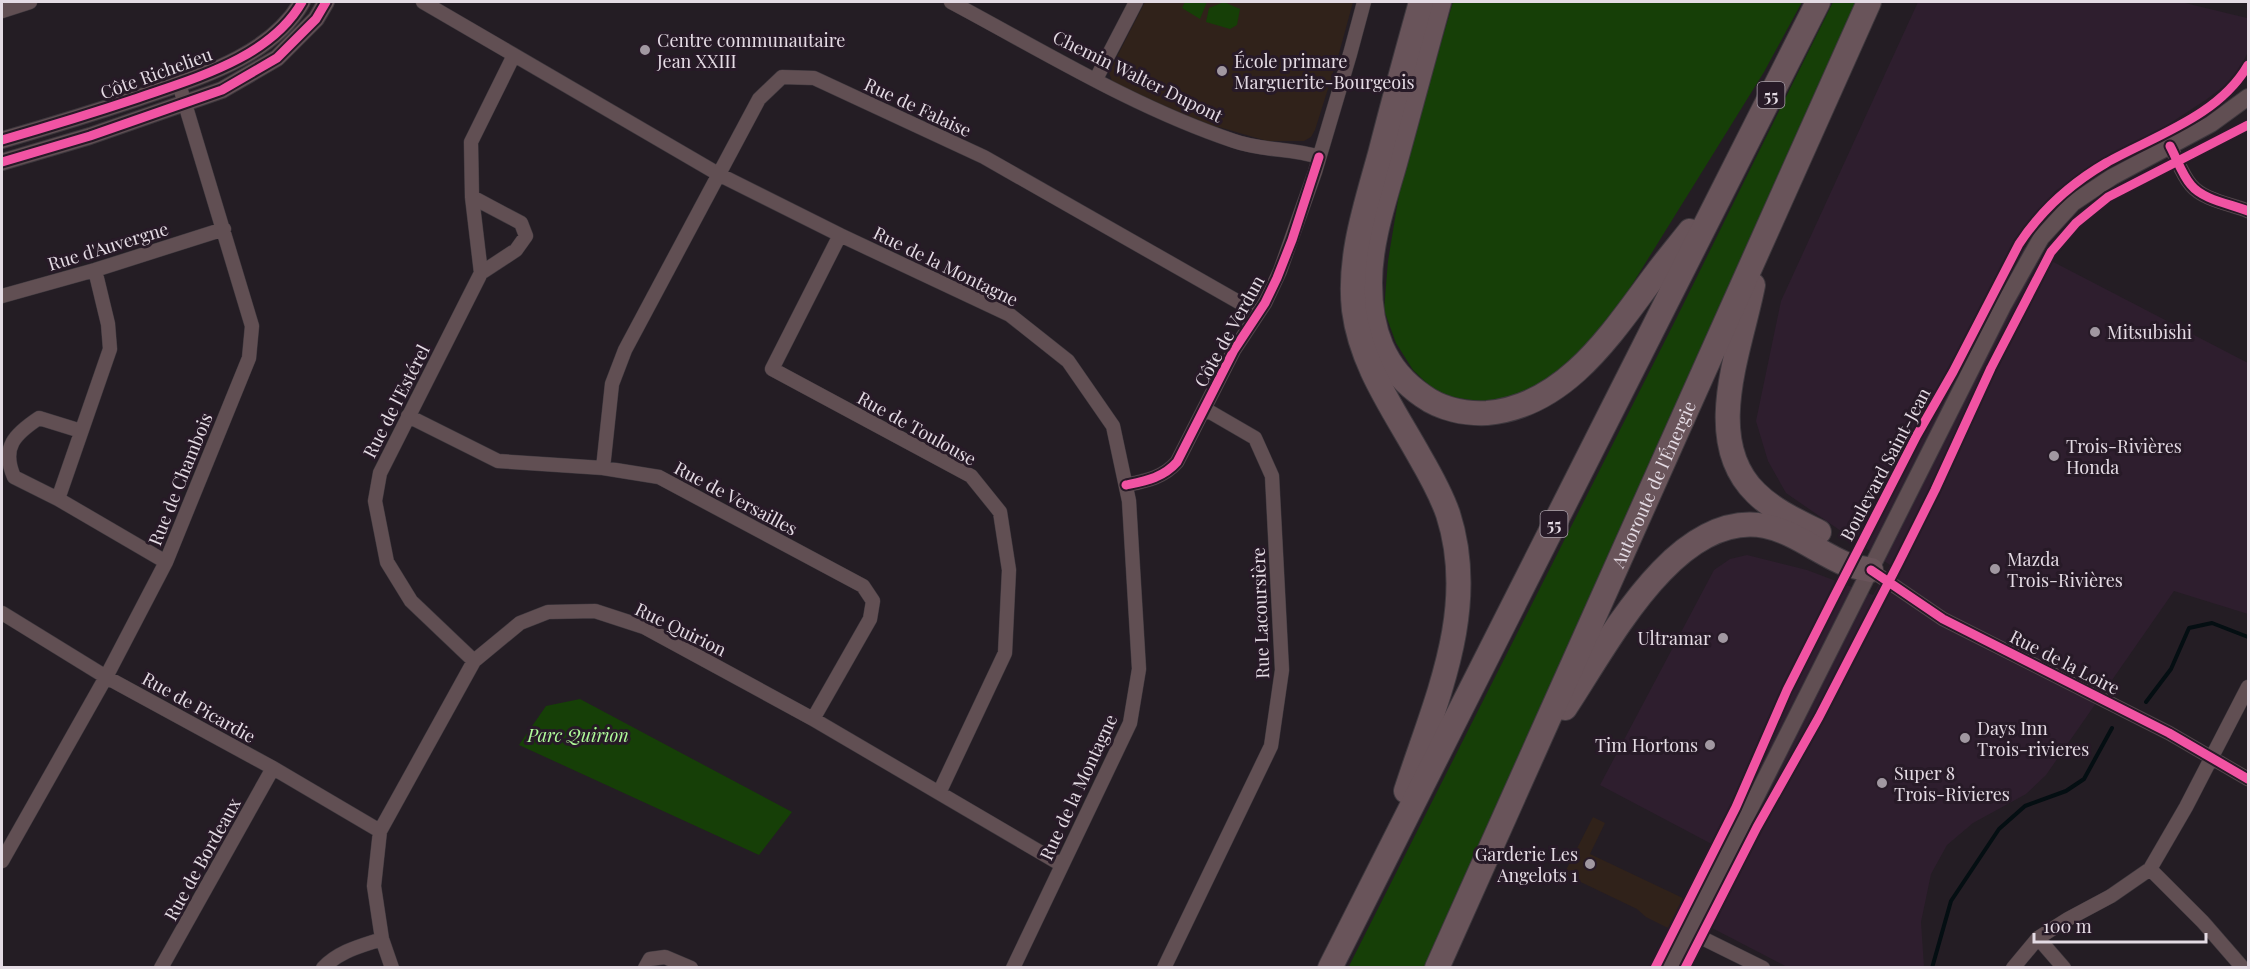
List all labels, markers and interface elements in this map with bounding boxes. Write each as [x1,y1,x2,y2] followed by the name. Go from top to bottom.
[1049,24,1227,128] street label: Chemin Walter Dupont
[656,28,845,73] place label: Centre communautaire Jean XXIII
[97,41,216,104] street label: Côte Richelieu
[638,43,652,57] marker: Centre communautaire Jean XXIII
[1234,49,1415,94] place label: École primare Marguerite-Bourgeois
[1215,64,1229,78] marker: École primare Marguerite-Bourgeois
[861,72,975,142] street label: Rue de Falaise
[1758,82,1784,108] road number: 55
[45,216,171,276] street label: Rue d'Auvergne
[870,221,1022,311] street label: Rue de la Montagne
[1188,271,1270,391] street label: Côte de Verdun
[2107,320,2192,344] place label: Mitsubishi
[2088,325,2102,339] marker: Mitsubishi
[357,340,435,462] street label: Rue de l'Estérel
[1834,383,1936,545] street label: Boulevard Saint-Jean
[853,385,981,471] street label: Rue de Toulouse
[1605,397,1701,572] street label: Autoroute de l'Énergie
[142,409,218,549] street label: Rue de Chambois
[2066,434,2182,479] place label: Trois-Rivières Honda
[2047,449,2061,463] marker: Trois-Rivières Honda
[670,455,802,541] street label: Rue de Versailles
[1540,511,1568,537] road number: 55
[1246,547,1274,679] street label: Rue Lacoursière
[2007,547,2123,592] place label: Mazda Trois-Rivières
[1988,562,2002,576] marker: Mazda Trois-Rivières
[631,597,731,662] street label: Rue Quirion
[2006,624,2124,700] street label: Rue de la Loire
[1638,626,1711,650] place label: Ultramar
[1716,631,1730,645] marker: Ultramar
[138,666,260,748] street label: Rue de Picardie
[1034,710,1122,864] street label: Rue de la Montagne
[1977,716,2089,761] place label: Days Inn Trois-rivieres
[526,723,629,747] park label: Parc Quirion
[1958,731,1972,745] marker: Days Inn Trois-rivieres
[1595,733,1698,757] place label: Tim Hortons
[1703,738,1717,752] marker: Tim Hortons
[1894,761,2010,806] place label: Super 8 Trois-Rivieres
[1875,776,1889,790] marker: Super 8 Trois-Rivieres
[158,793,246,925] street label: Rue de Bordeaux
[1475,842,1578,887] place label: Garderie Les Angelots 1
[1583,857,1597,871] marker: Garderie Les Angelots 1
[2034,906,2206,944] scale bar
[2043,914,2092,938] text: 100 m

